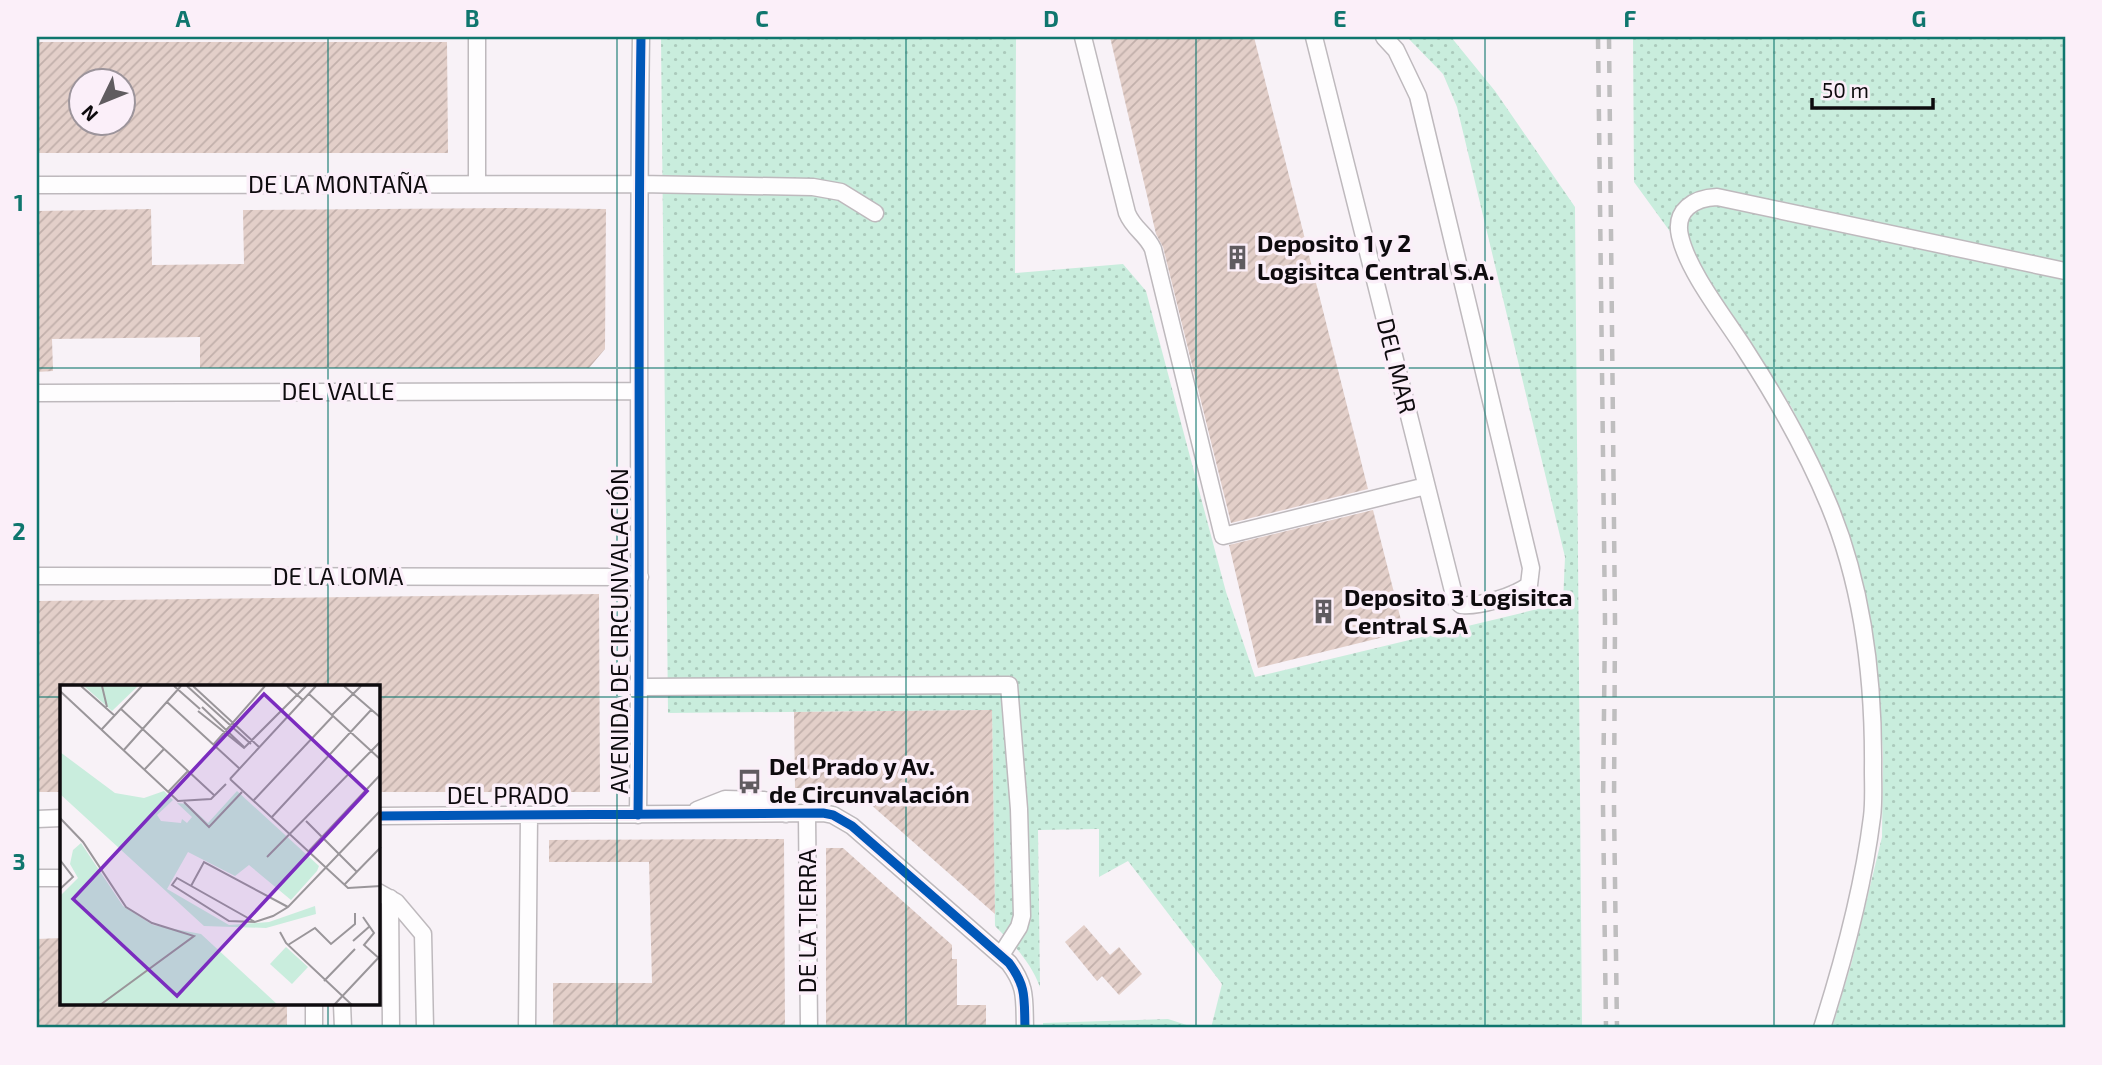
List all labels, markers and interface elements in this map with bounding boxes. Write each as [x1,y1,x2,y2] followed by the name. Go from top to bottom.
[175,4,191,32] text: A
[465,4,479,32] text: B
[755,4,769,32] text: C
[1043,4,1059,32] text: D
[1333,4,1347,32] text: E
[1624,4,1637,32] text: F
[1912,4,1926,32] text: G
[66,66,136,136] north arrow
[1812,66,1932,110] scale bar
[1822,77,1869,102] text: 50 m
[76,101,102,127] text: N
[248,169,428,198] street label: DE LA MONTAÑA
[14,188,24,216] text: 1
[1257,228,1495,285] place label: Deposito 1 y 2 Logisitca Central S.A.
[1223,244,1251,272] building icon: Deposito 1 y 2 Logisitca Central S.A.
[1372,315,1423,416] street label: DEL MAR
[282,376,394,405] street label: DEL VALLE
[604,468,633,794] street label: AVENIDA DE CIRCUNVALACIÓN
[12,517,26,545] text: 2
[273,561,403,590] street label: DE LA LOMA
[1344,582,1573,639] place label: Deposito 3 Logisitca Central S.A
[1310,598,1338,626] building icon: Deposito 3 Logisitca Central S.A
[60,685,380,1006] inset map
[769,751,970,808] place label: Del Prado y Av. de Circunvalación
[735,767,763,795] bus stop icon: Del Prado y Av. de Circunvalación
[447,780,569,809] street label: DEL PRADO
[12,847,26,875] text: 3
[792,849,821,993] street label: DE LA TIERRA

